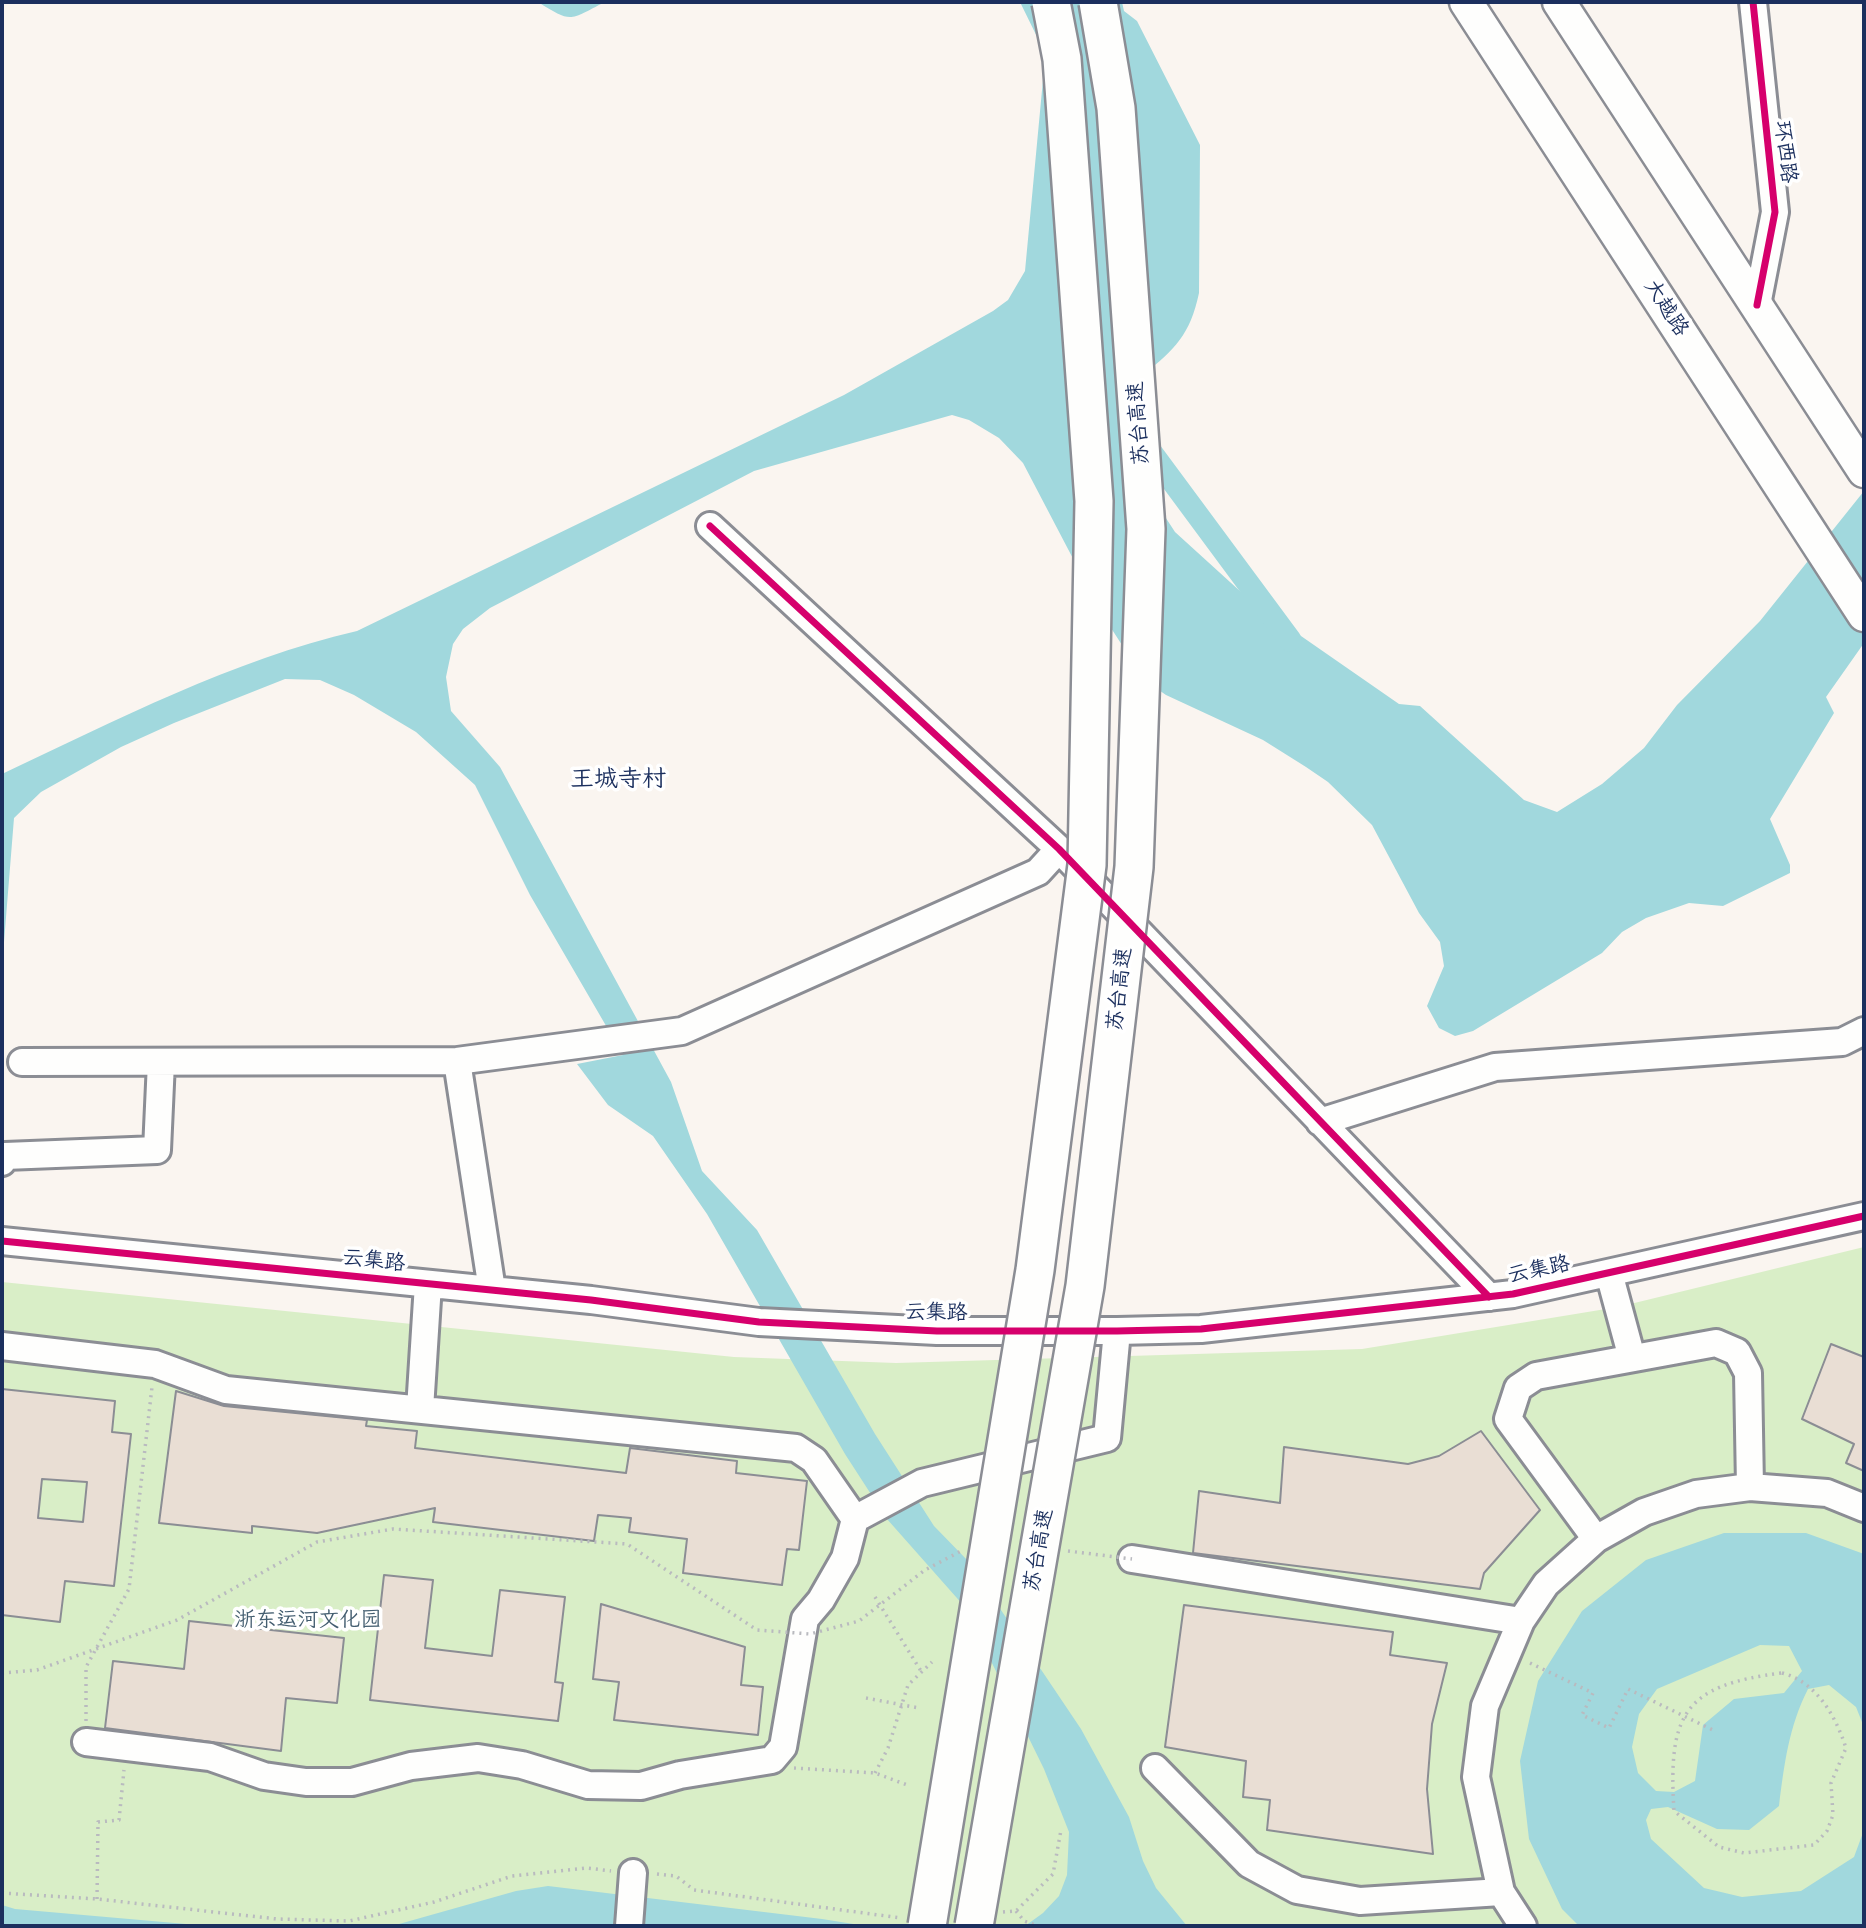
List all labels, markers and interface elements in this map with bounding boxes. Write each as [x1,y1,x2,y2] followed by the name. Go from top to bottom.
[1769,119,1801,185] street label: 环西路
[1638,275,1694,341] street label: 大越路
[1124,380,1154,466] street label: 苏台高速
[570,766,666,794] district label: 王城寺村
[1102,946,1138,1032] street label: 苏台高速
[341,1245,407,1277] street label: 云集路
[1506,1251,1572,1289] street label: 云集路
[904,1300,968,1326] street label: 云集路
[1019,1506,1059,1594] street label: 苏台高速
[235,1607,381,1633] park label: 浙东运河文化园

